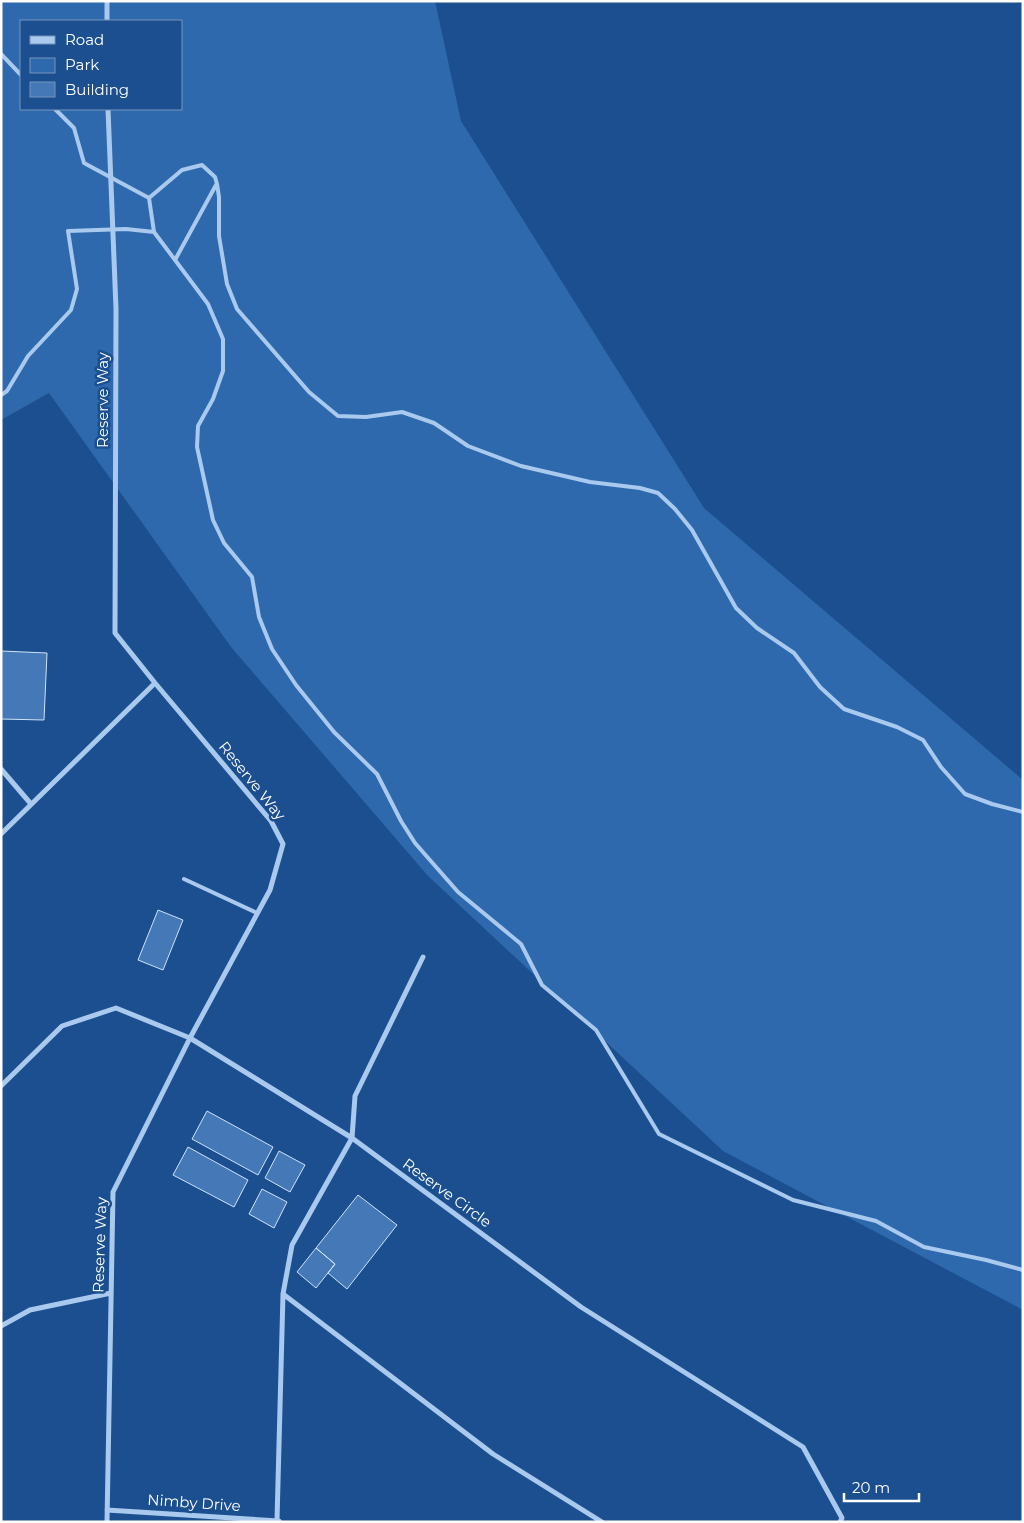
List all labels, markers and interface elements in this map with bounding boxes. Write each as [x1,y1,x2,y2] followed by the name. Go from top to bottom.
[20,20,182,110] legend
[65,30,104,49] text: Road
[65,55,99,74] text: Park
[65,80,129,99] text: Building
[93,351,112,448] street label: Reserve Way
[215,737,291,825] street label: Reserve Way
[399,1154,495,1231] street label: Reserve Circle
[88,1196,111,1293] street label: Reserve Way
[844,1470,919,1502] scale bar
[852,1478,890,1497] text: 20 m
[147,1490,241,1515] street label: Nimby Drive

